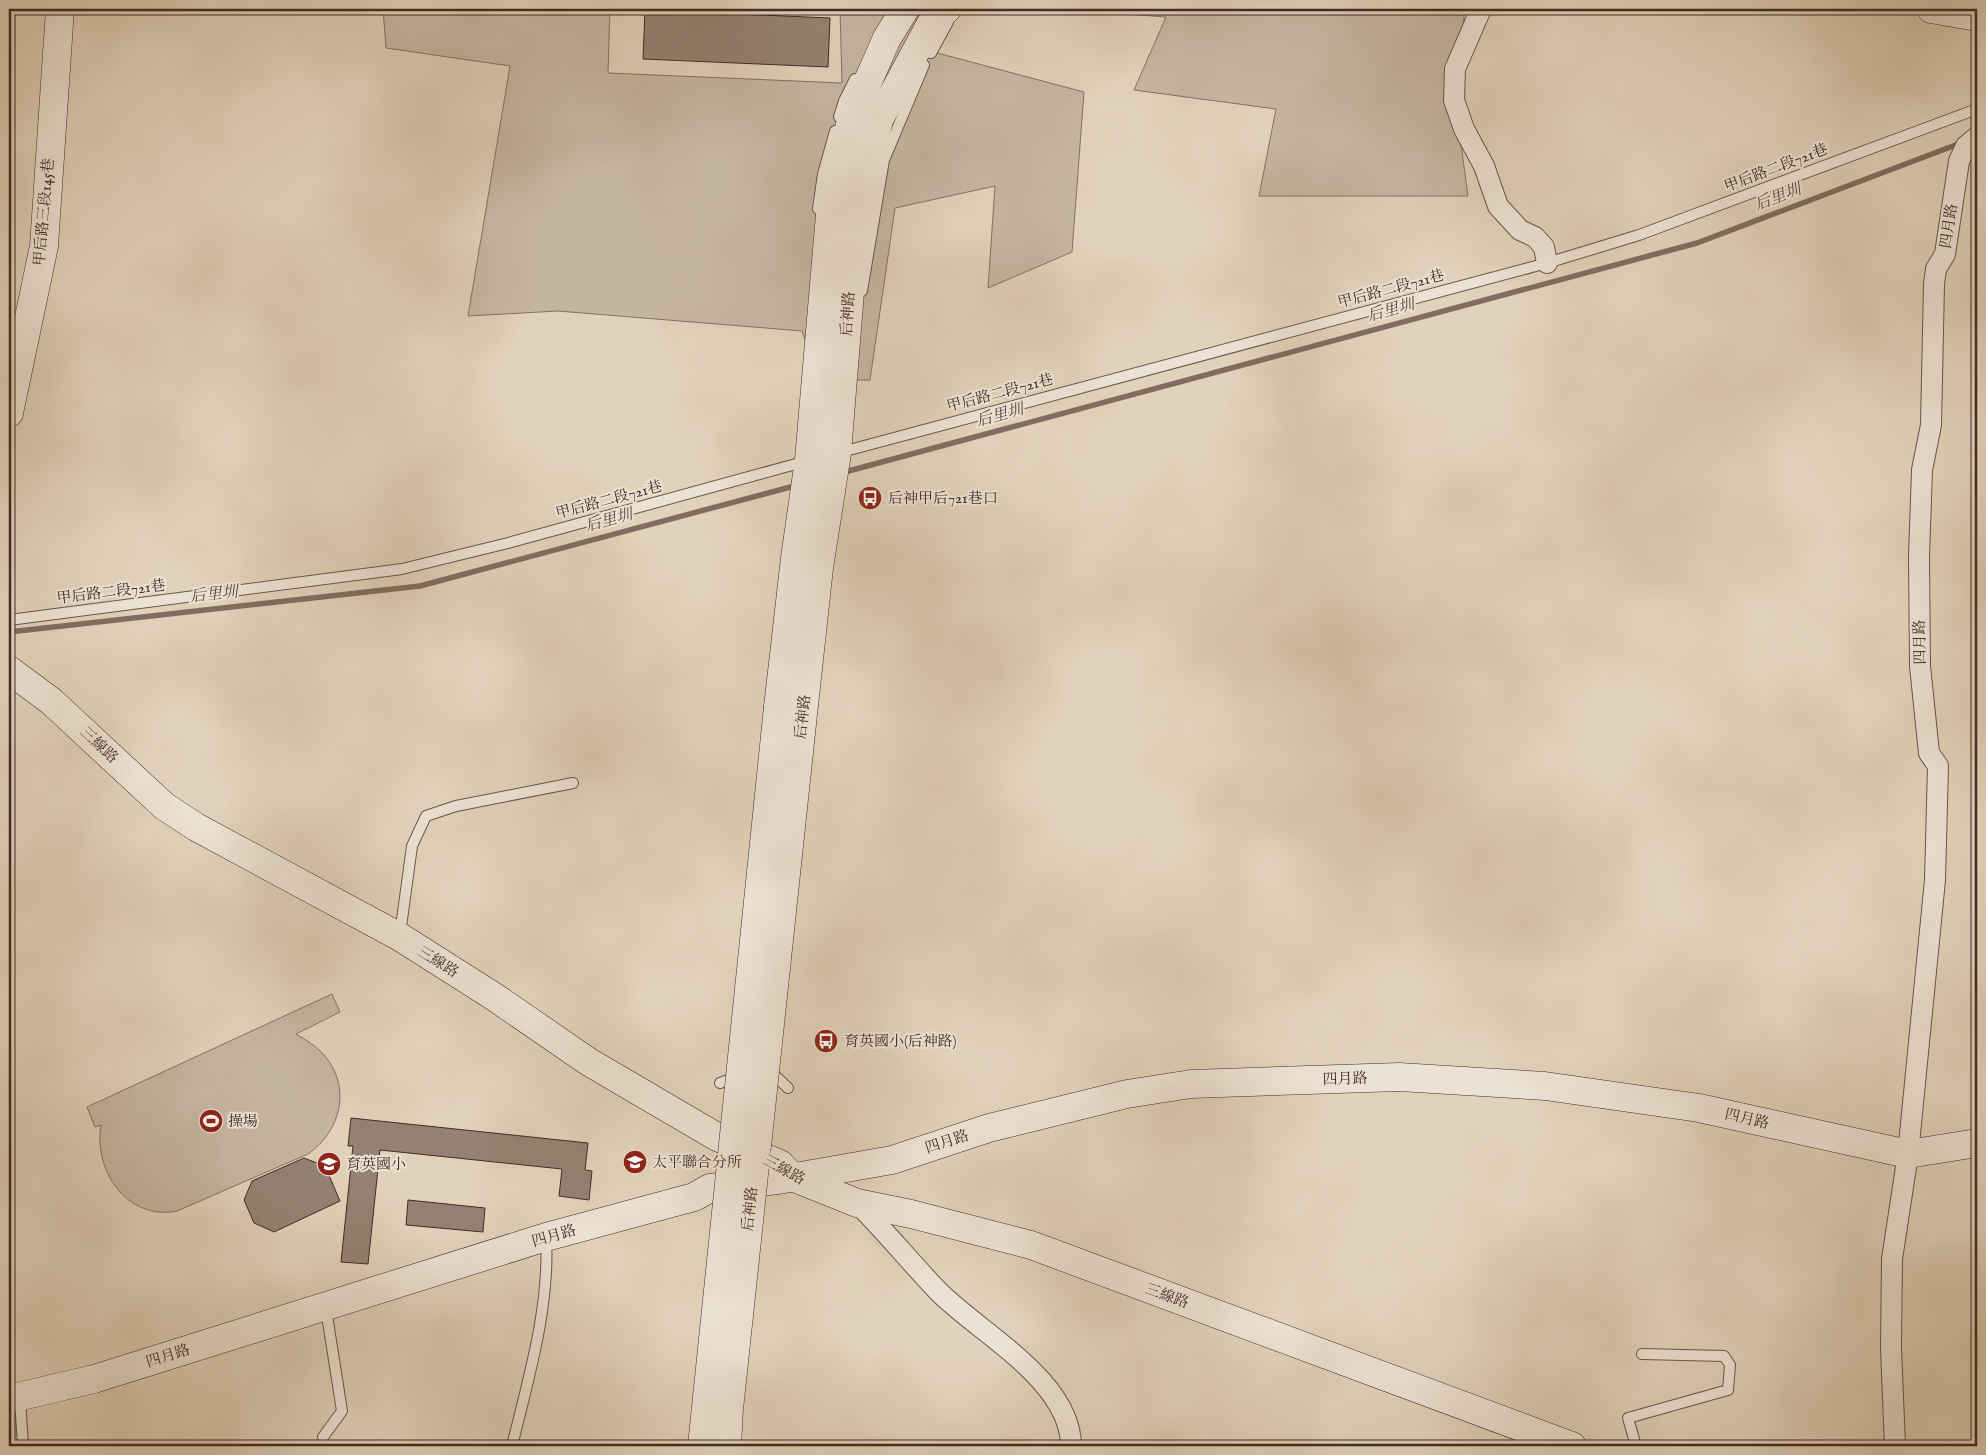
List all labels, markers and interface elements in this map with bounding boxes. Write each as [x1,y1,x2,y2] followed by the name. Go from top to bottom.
[1721,139,1831,197] street label: 甲后路二段721巷
[30,157,58,267] street label: 甲后路三段145巷
[1752,179,1807,216] water label: 后里圳
[1936,202,1962,250] street label: 四月路
[1336,266,1446,312] street label: 甲后路二段721巷
[837,291,859,337] street label: 后神路
[1365,294,1420,327] water label: 后里圳
[945,370,1055,416] street label: 甲后路二段721巷
[974,399,1029,432] water label: 后里圳
[554,477,664,523] street label: 甲后路二段721巷
[857,485,883,511] bus stop icon: 后神甲后721巷口
[888,489,998,508] place label: 后神甲后721巷口
[583,504,638,537] water label: 后里圳
[55,576,167,608] street label: 甲后路二段721巷
[189,582,242,607] water label: 后里圳
[1910,619,1930,665] street label: 四月路
[791,694,815,740] street label: 后神路
[76,723,122,767] street label: 三線路
[414,942,462,982] street label: 三線路
[813,1028,839,1054] bus stop icon: 育英國小(后神路)
[844,1032,957,1051] place label: 育英國小(后神路)
[1322,1069,1368,1089] street label: 四月路
[1723,1105,1771,1133] street label: 四月路
[198,1108,224,1134] sports icon: 操場
[228,1112,258,1131] place label: 操場
[923,1126,971,1158] street label: 四月路
[622,1149,648,1175] school or university icon: 太平聯合分所
[316,1151,342,1177] school or university icon: 育英國小
[760,1151,808,1189] street label: 三線路
[652,1153,742,1172] place label: 太平聯合分所
[346,1155,406,1174] place label: 育英國小
[738,1186,762,1232] street label: 后神路
[530,1221,578,1251] street label: 四月路
[1143,1279,1191,1313] street label: 三線路
[144,1340,192,1372] street label: 四月路

